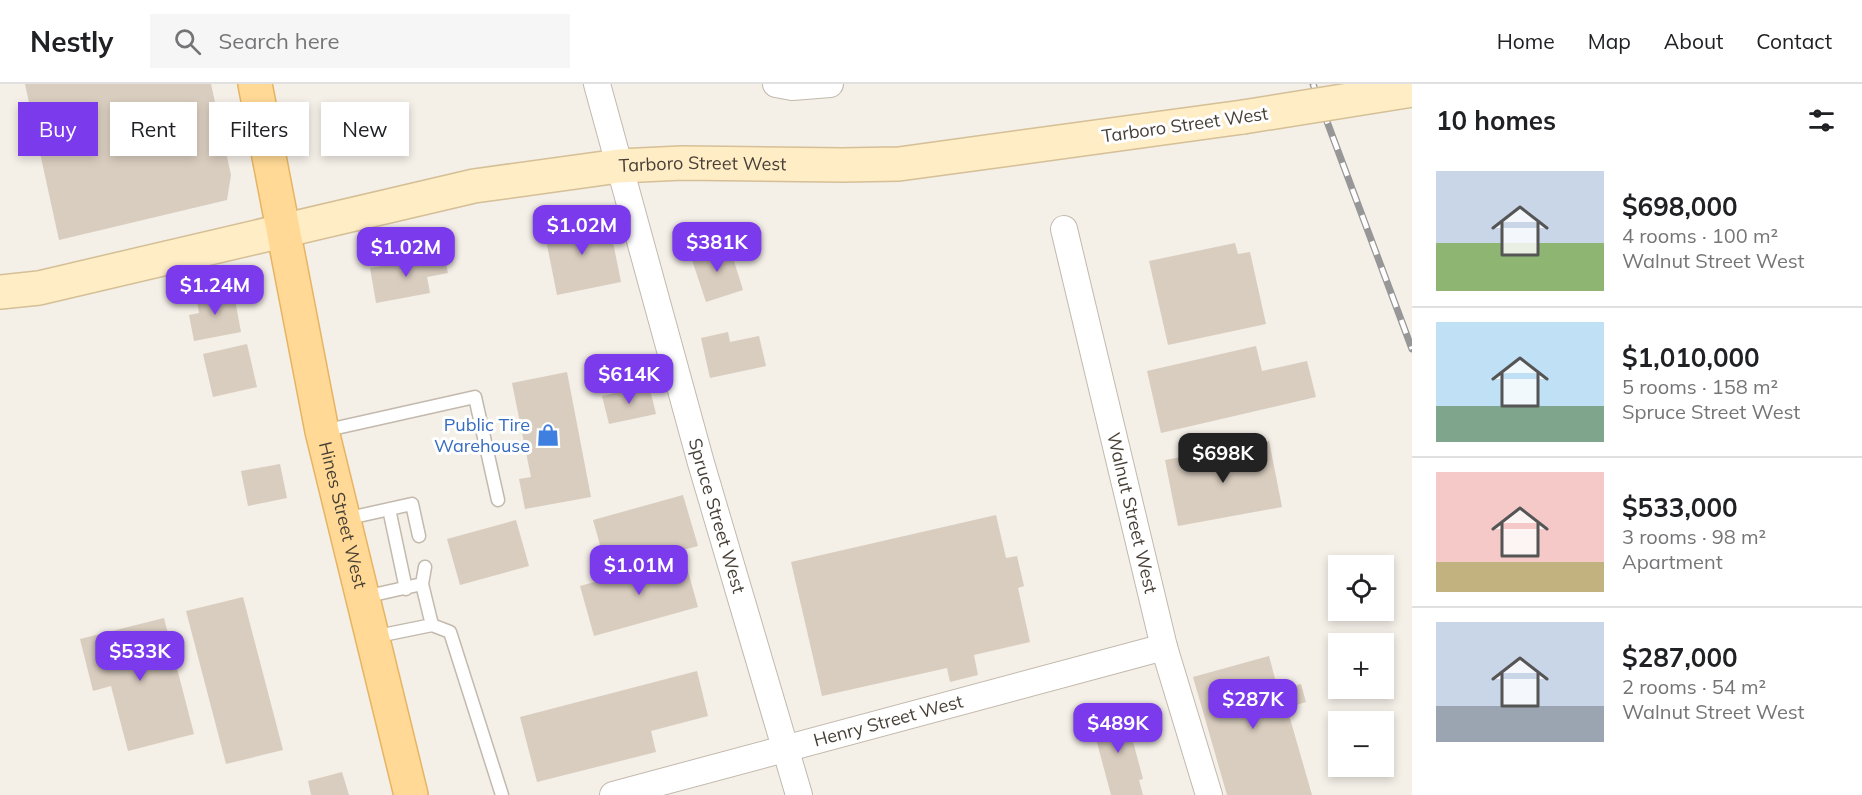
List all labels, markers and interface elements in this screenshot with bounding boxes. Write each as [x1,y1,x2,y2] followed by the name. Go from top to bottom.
[150,14,570,68] search box
[30,24,114,59] text: Nestly
[171,25,204,58] icon: search
[219,27,339,55] text: Search here
[1497,28,1555,54] text: Home
[1588,28,1631,54] text: Map
[1664,28,1723,54] text: About
[1756,28,1832,54] text: Contact
[1100,101,1270,148] street label: Tarboro Street West
[18,102,98,156] chip: Buy
[110,102,197,156] chip: Rent
[209,102,309,156] chip: Filters
[321,102,409,156] chip: New
[1436,104,1556,137] text: 10 homes
[1805,104,1838,137] icon: filters
[618,151,787,177] street label: Tarboro Street West
[1622,190,1738,223] text: $698,000
[1484,195,1556,267] icon: home
[533,205,631,256] pin: $1.02M
[547,212,617,237] text: $1.02M
[675,222,759,273] pin: $381K
[1622,223,1778,248] text: 4 rooms · 100 m²
[357,227,455,278] pin: $1.02M
[686,229,748,254] text: $381K
[371,234,441,259] text: $1.02M
[1622,248,1805,273] text: Walnut Street West
[166,265,264,316] pin: $1.24M
[180,272,250,297] text: $1.24M
[1622,341,1760,374] text: $1,010,000
[1484,346,1556,418] icon: home
[587,354,671,405] pin: $614K
[598,361,660,386] text: $614K
[1622,374,1778,399] text: 5 rooms · 158 m²
[1622,399,1800,424] text: Spruce Street West
[434,413,530,457] place label: Public Tire Warehouse
[535,422,561,448] shop icon: Public Tire Warehouse
[1102,430,1163,596] street label: Walnut Street West
[1181,433,1265,484] pin: $698K
[684,435,751,596] street label: Spruce Street West
[314,439,372,591] street label: Hines Street West
[1192,440,1254,465] text: $698K
[1622,491,1738,524] text: $533,000
[1484,496,1556,568] icon: home
[1622,524,1766,549] text: 3 rooms · 98 m²
[590,545,688,596] pin: $1.01M
[1622,549,1723,574] text: Apartment
[604,552,674,577] text: $1.01M
[1328,555,1394,777] map controls
[1328,555,1394,621] button: locate
[98,631,182,682] pin: $533K
[1328,633,1394,699] button: +
[109,638,171,663] text: $533K
[1622,641,1738,674] text: $287,000
[1484,646,1556,718] icon: home
[1622,674,1766,699] text: 2 rooms · 54 m²
[1211,679,1295,730] pin: $287K
[1222,686,1284,711] text: $287K
[811,690,965,752] street label: Henry Street West
[1622,699,1805,724] text: Walnut Street West
[1076,703,1160,754] pin: $489K
[1087,710,1149,735] text: $489K
[1328,711,1394,777] button: −

